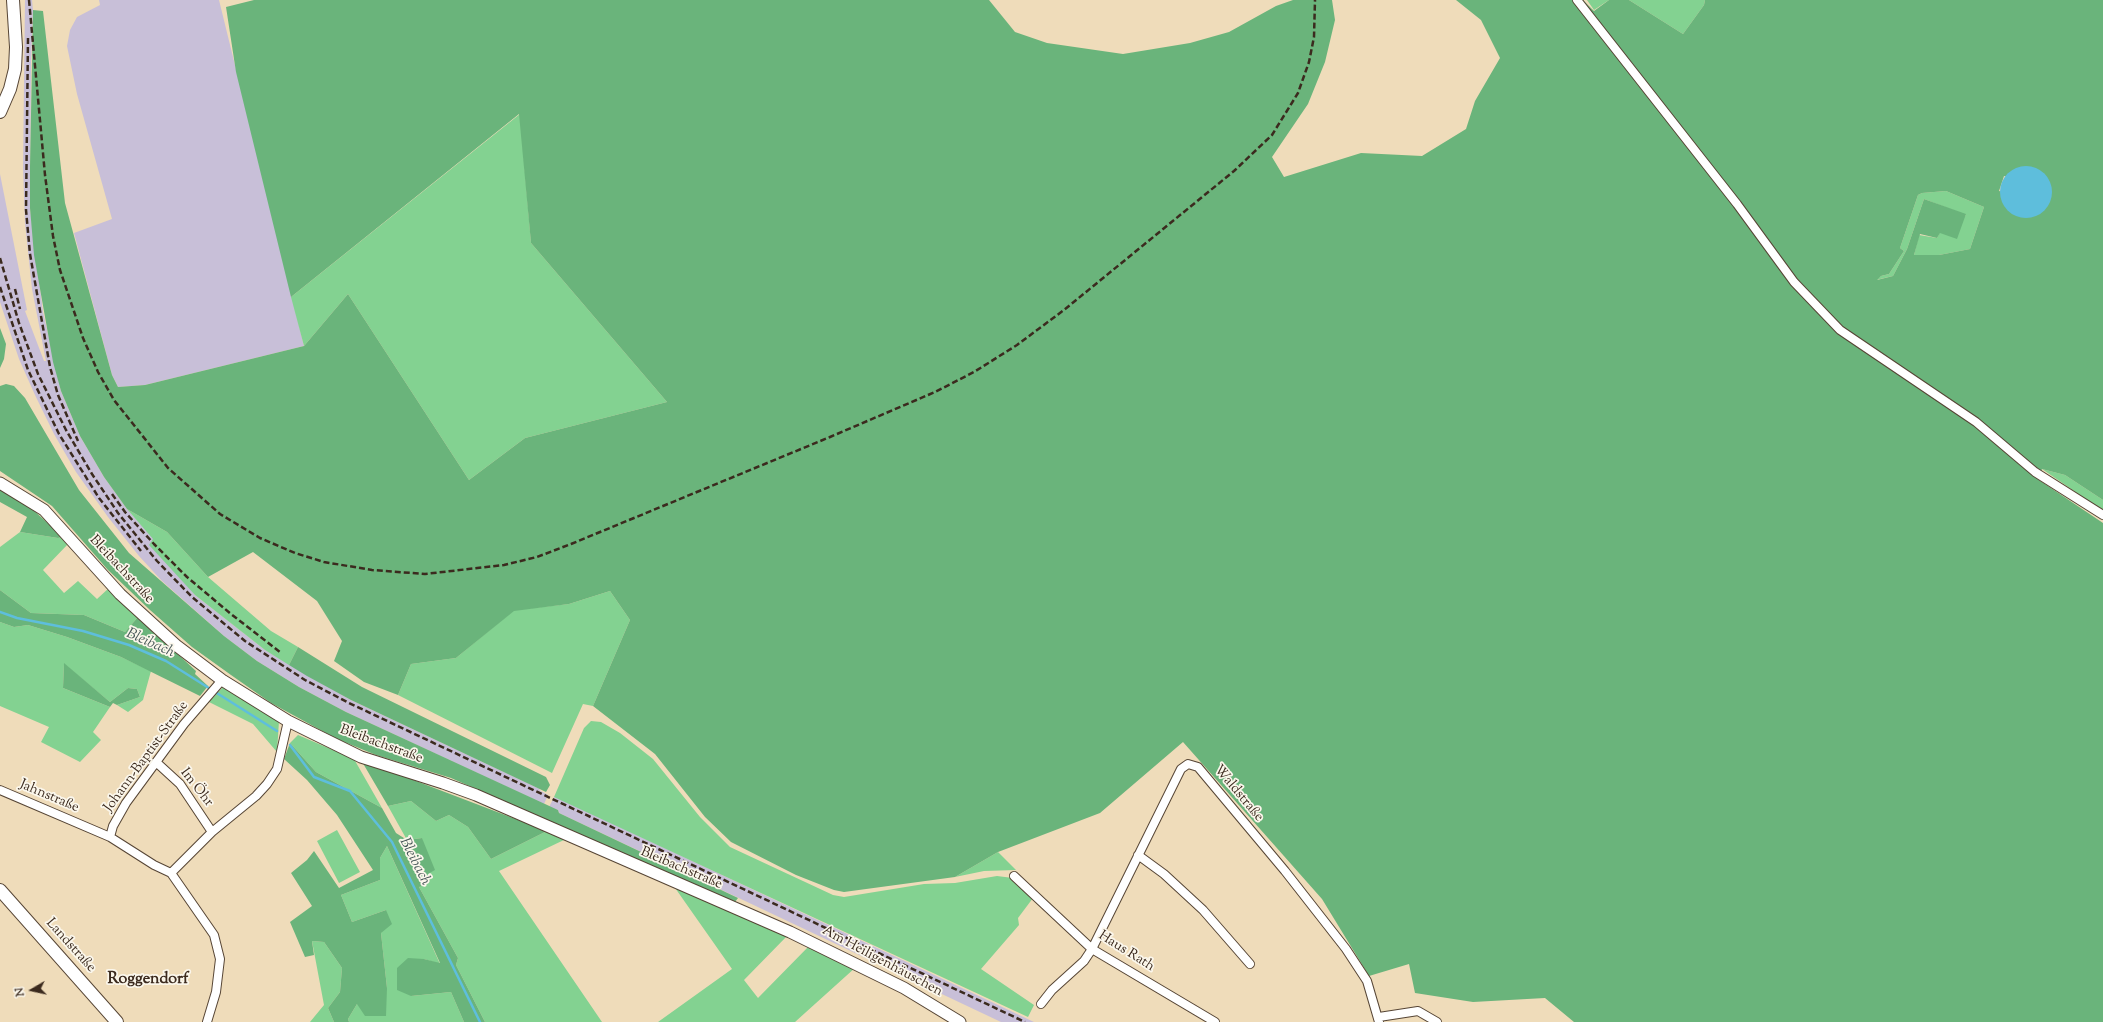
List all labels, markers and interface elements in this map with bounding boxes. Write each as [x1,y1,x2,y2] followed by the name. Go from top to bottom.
[85,532,157,608] street label: Bleibachstraße
[123,625,177,663] water label: Bleibach
[101,698,193,816] street label: Johann-Baptist-Straße
[337,722,425,768] street label: Bleibachstraße
[1209,762,1267,826] street label: Waldstraße
[176,765,216,811] street label: Im Öhr
[17,777,81,817] street label: Jahnstraße
[394,835,434,889] water label: Bleibach
[638,844,724,894] street label: Bleibachstraße
[41,916,99,976] street label: Landstraße
[819,923,945,1001] street label: Am Heiligenhäuschen
[1095,928,1157,976] street label: Haus Rath
[12,970,52,1010] north arrow
[107,970,189,990] district label: Roggendorf
[12,986,29,997] text: N

